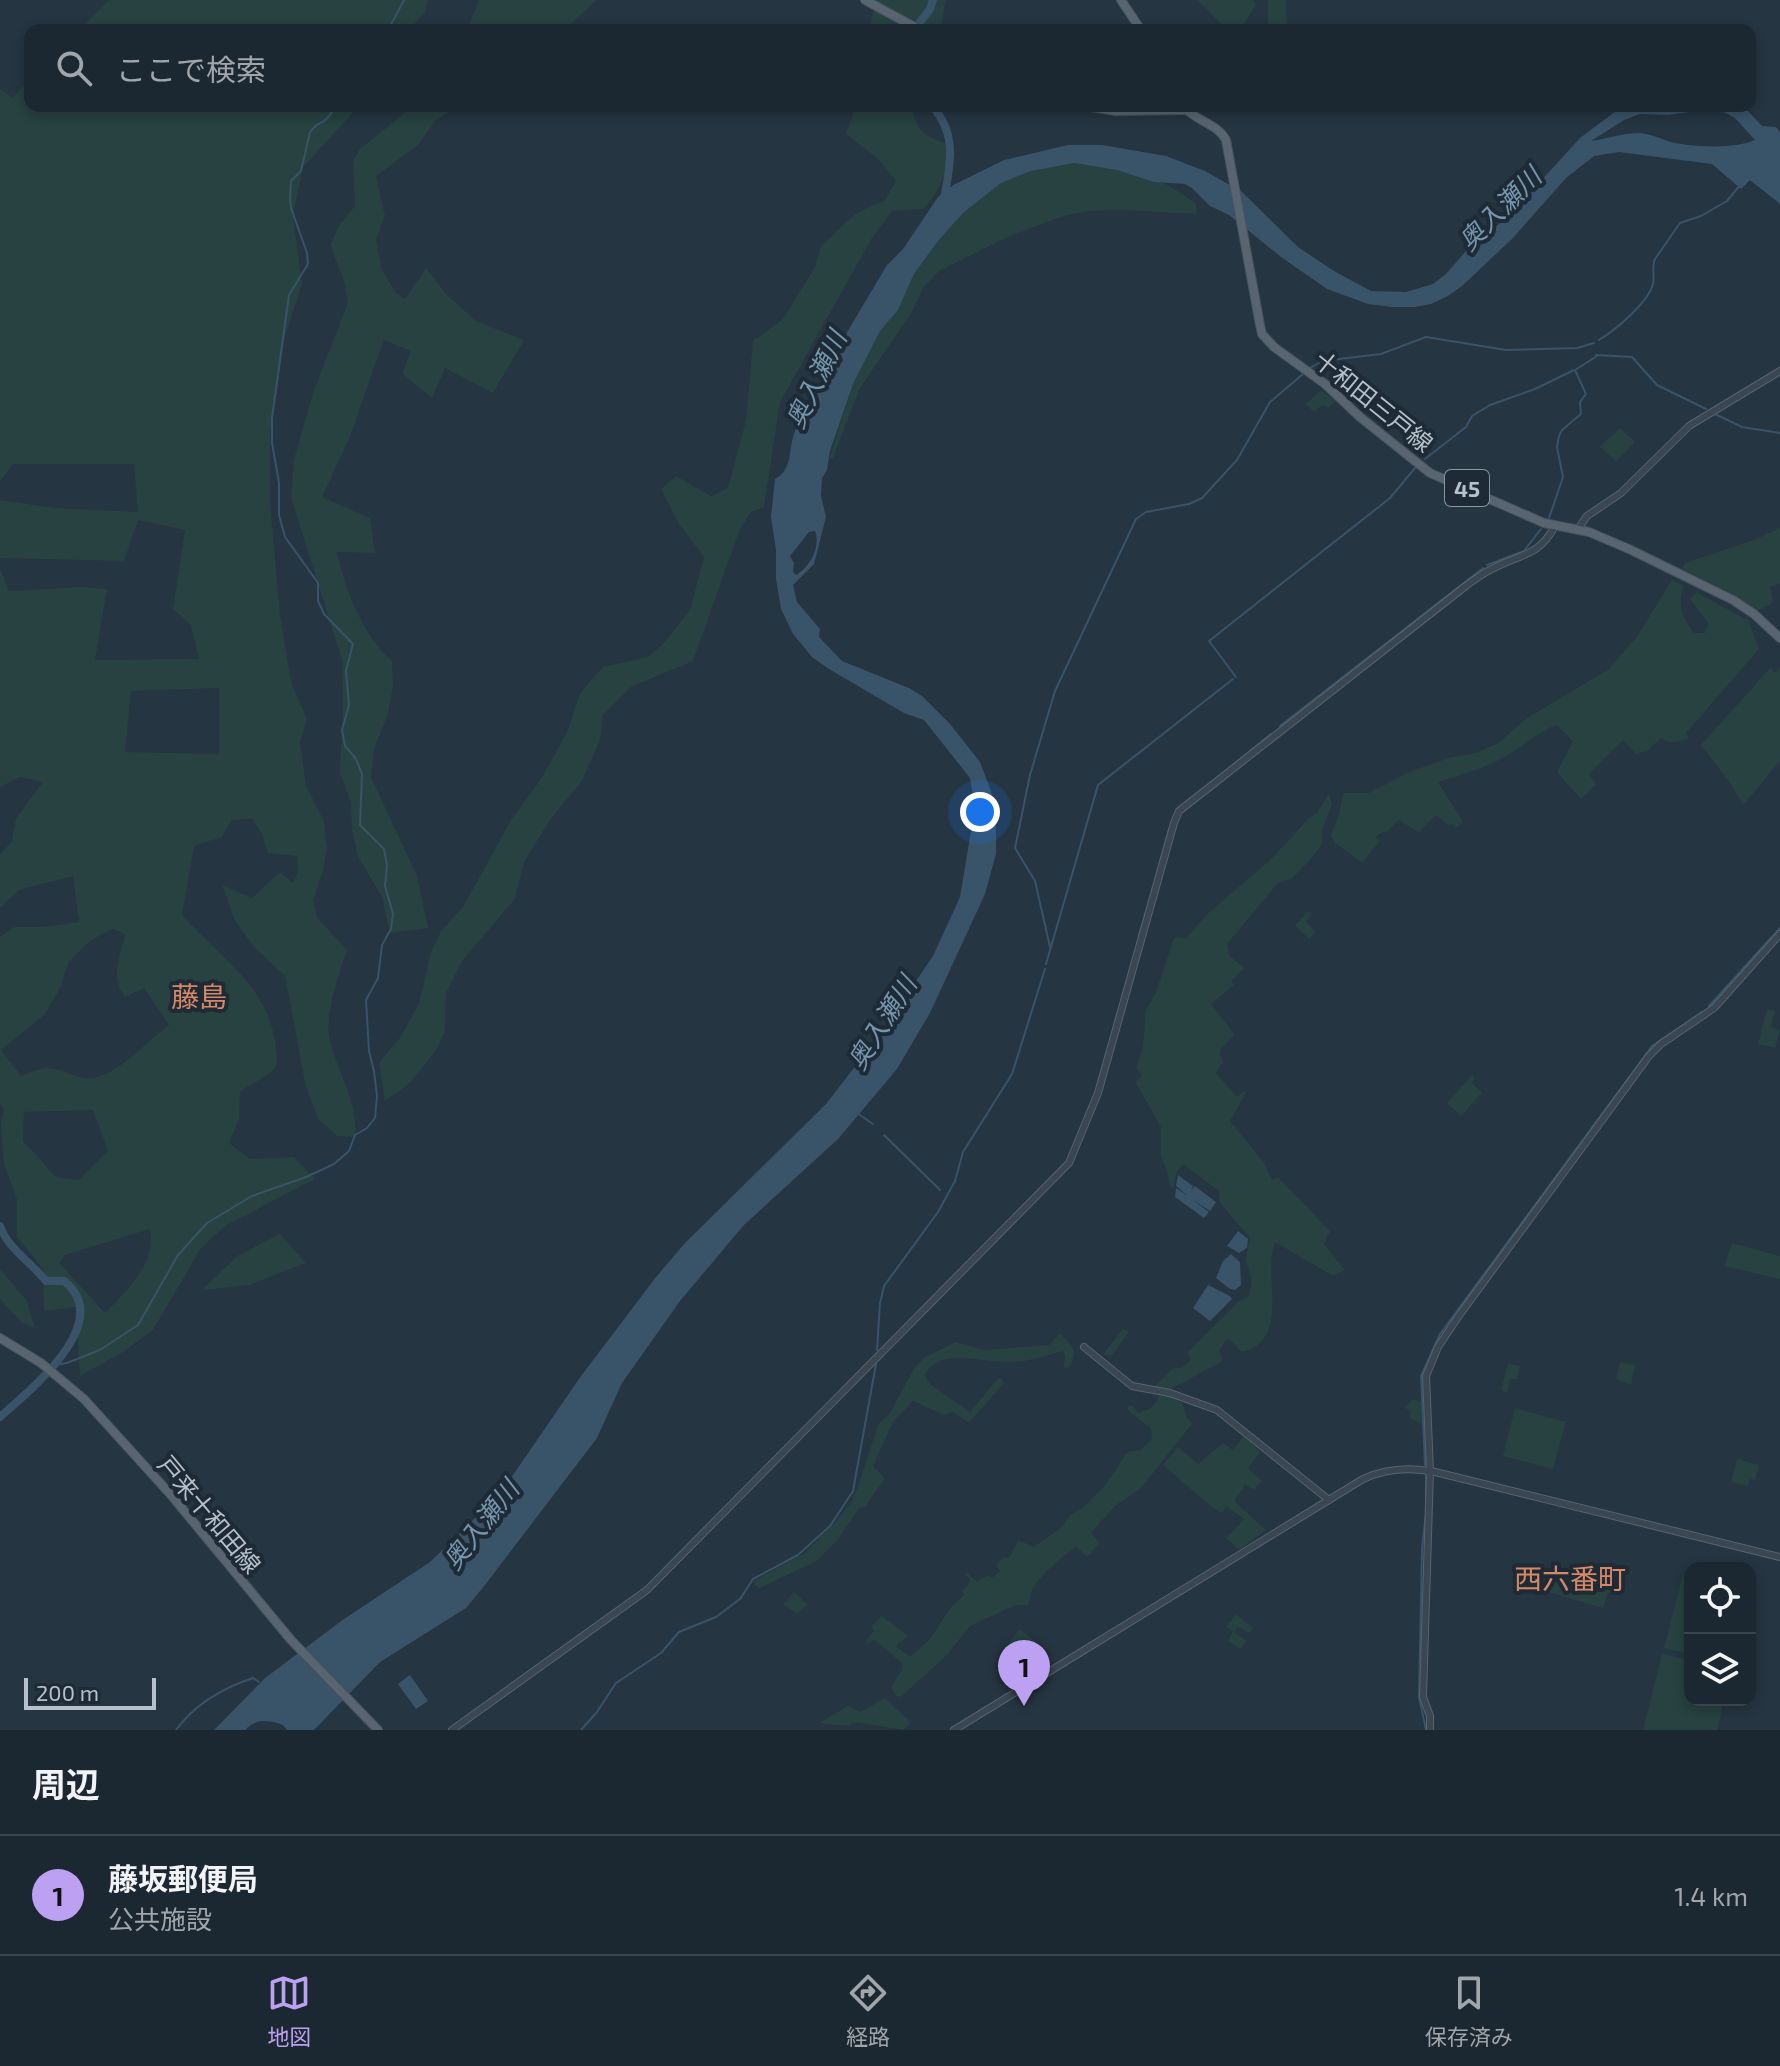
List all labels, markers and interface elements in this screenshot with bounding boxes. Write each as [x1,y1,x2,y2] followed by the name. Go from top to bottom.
[24,24,1756,112] search box
[52,46,96,90] icon: search
[116,51,266,87] text: ここで検索
[1451,158,1549,256] water label: 奥入瀬川
[778,323,853,433] water label: 奥入瀬川
[1309,344,1439,458] street label: 十和田三戸線
[1445,470,1489,506] road number: 45
[960,792,1000,832] your location
[840,967,923,1074] water label: 奥入瀬川
[171,979,227,1013] district label: 藤島
[153,1450,267,1578] street label: 戸来十和田線
[436,1471,526,1575] water label: 奥入瀬川
[1514,1561,1626,1595] district label: 西六番町
[1684,1562,1756,1706] map controls
[1684,1562,1756,1634] button: locate
[1684,1634,1756,1706] button: layers
[998,1640,1050,1706] pin: 1
[24,1674,156,1710] scale bar
[36,1679,99,1705] text: 200 m
[32,1763,100,1804] text: 周辺
[108,1860,258,1896] text: 藤坂郵便局
[52,1880,64,1911] text: 1
[1674,1880,1748,1911] text: 1.4 km
[108,1903,212,1934] text: 公共施設
[267,1971,311,2051] tab: 地図
[846,1971,890,2051] tab: 経路
[1425,1971,1513,2051] tab: 保存済み

